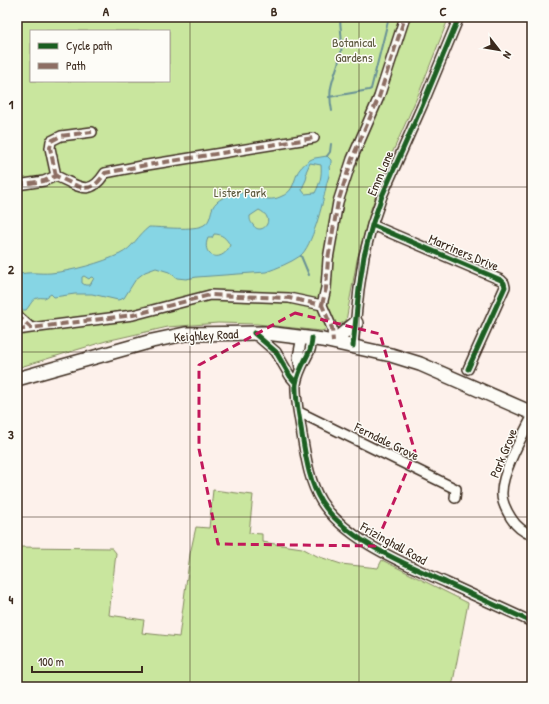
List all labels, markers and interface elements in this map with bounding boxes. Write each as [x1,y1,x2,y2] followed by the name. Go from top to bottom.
[103,2,110,20] text: A
[271,2,278,20] text: B
[439,2,447,20] text: C
[30,30,170,82] legend
[479,30,519,70] north arrow
[332,33,376,66] park label: Botanical Gardens
[66,37,112,54] text: Cycle path
[500,49,515,61] text: N
[66,57,86,74] text: Path
[9,95,14,113] text: 1
[362,148,398,198] street label: Emm Lane
[214,183,267,201] park label: Lister Park
[426,229,502,275] street label: Marriners Drive
[8,260,15,278] text: 2
[173,324,239,346] street label: Keighley Road
[351,417,422,464] street label: Ferndale Grove
[8,425,14,443] text: 3
[485,426,521,480] street label: Park Grove
[357,517,430,569] street label: Frizinghall Road
[9,590,14,608] text: 4
[32,648,142,674] scale bar
[38,653,64,670] text: 100 m

